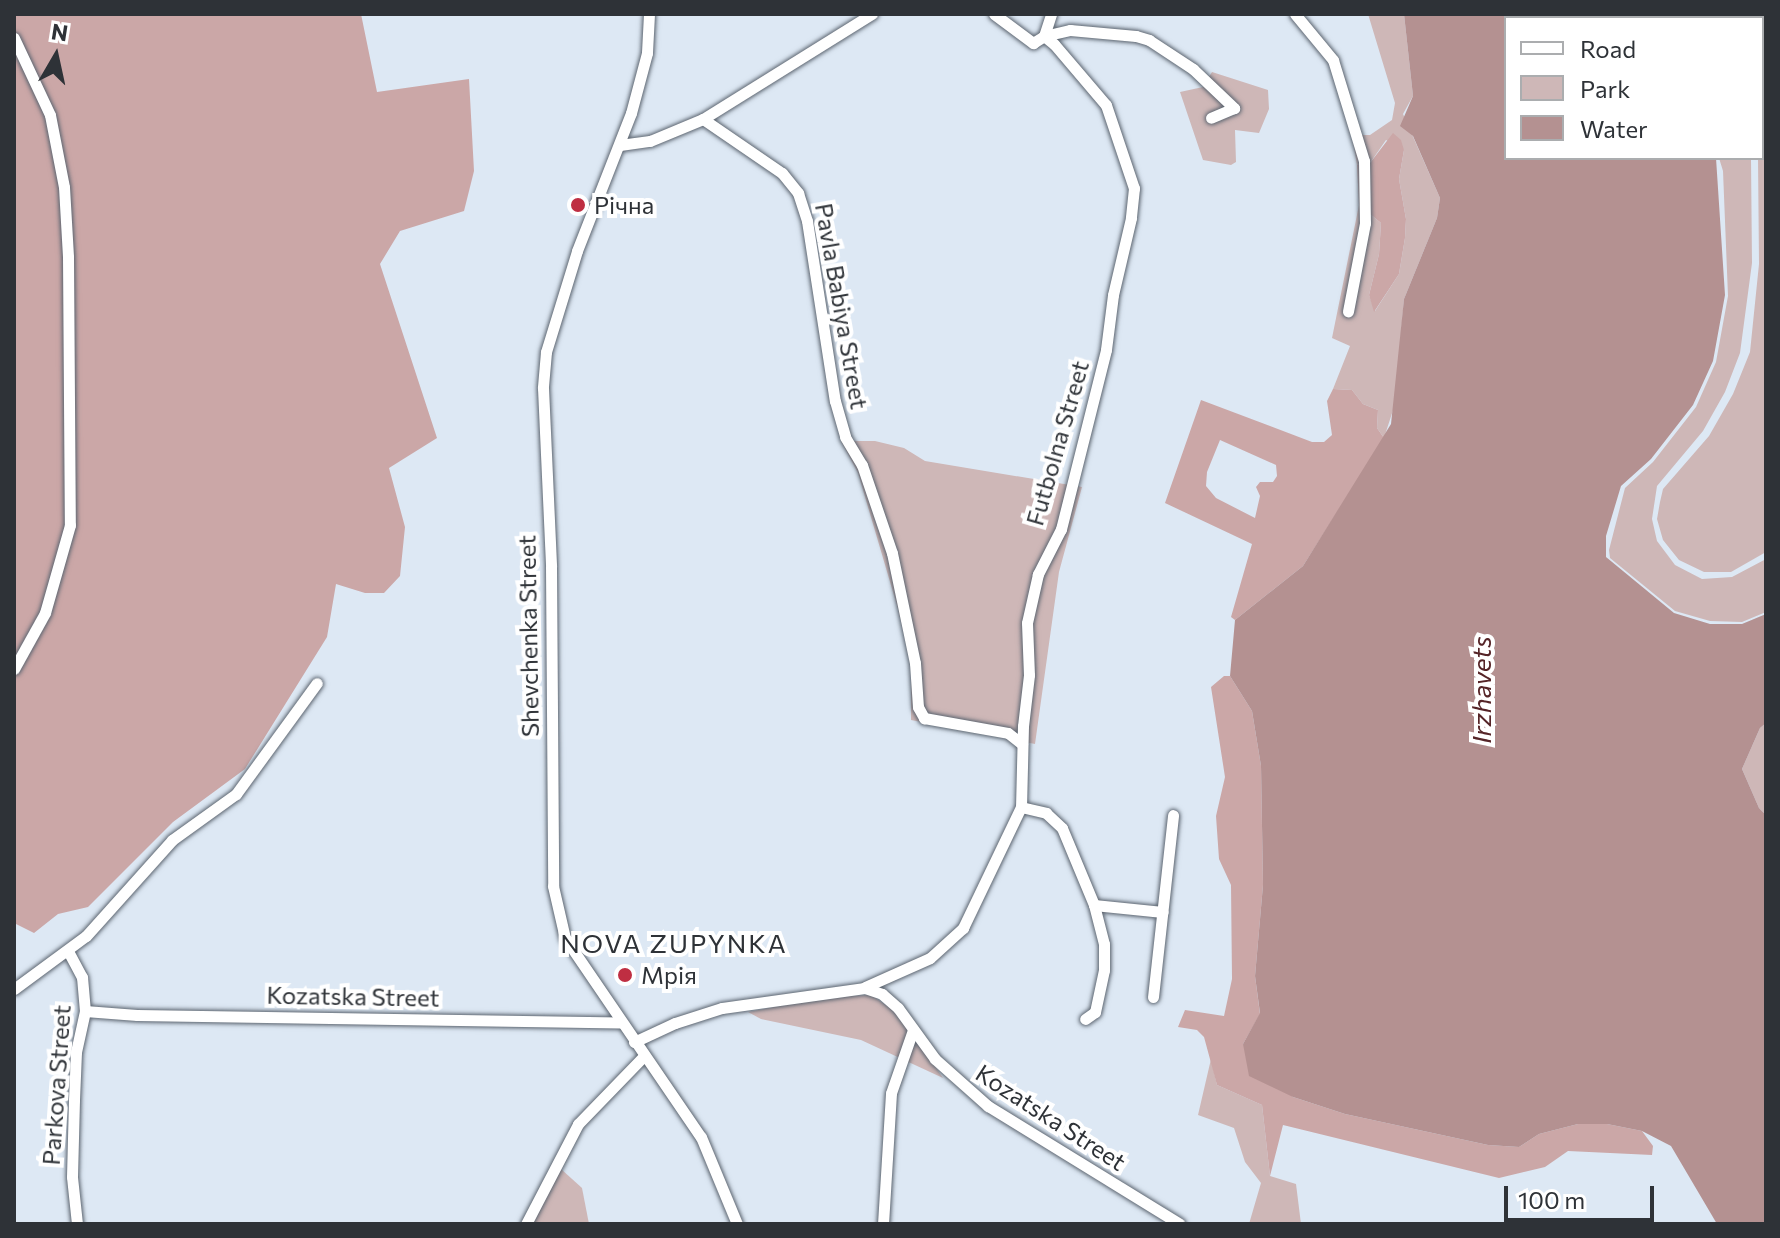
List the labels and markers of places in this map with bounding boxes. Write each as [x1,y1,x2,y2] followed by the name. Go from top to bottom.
[594,191,654,219] place label: Річна
[569,196,587,214] marker: Річна
[641,961,697,989] place label: Мрія
[616,966,634,984] marker: Мрія

